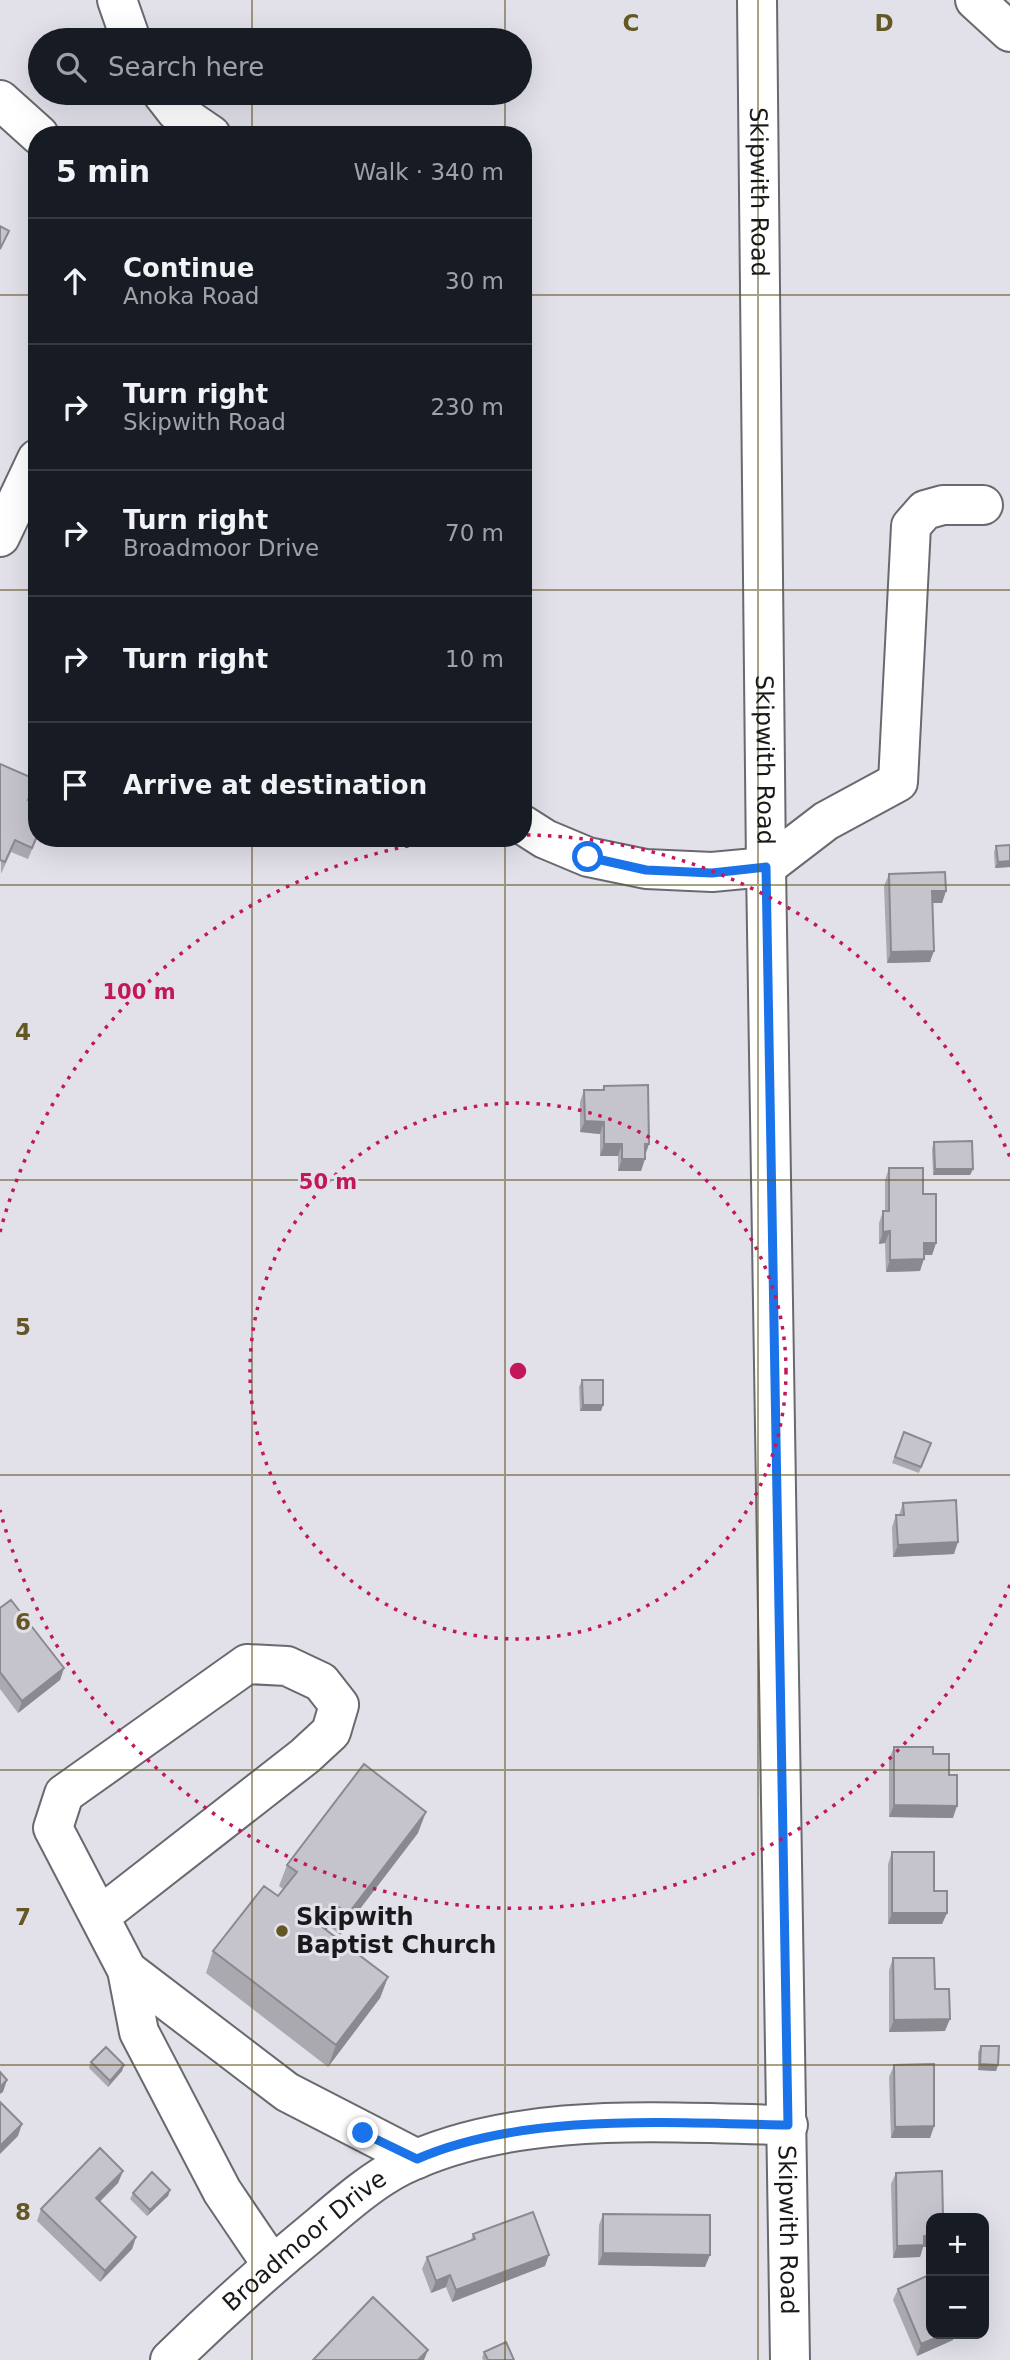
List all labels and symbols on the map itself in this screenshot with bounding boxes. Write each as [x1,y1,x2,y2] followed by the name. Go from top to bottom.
[623,10,639,36] text: C
[874,10,894,36] text: D
[744,107,774,277] street label: Skipwith Road
[750,675,780,845] street label: Skipwith Road
[572,841,603,872] route start
[102,980,176,1004] text: 100 m
[15,1019,31,1045] text: 4
[299,1170,357,1194] text: 50 m
[15,1314,31,1340] text: 5
[506,1359,530,1383] centre of rings
[15,1609,31,1635] text: 6
[296,1903,496,1959] place label: Skipwith Baptist Church
[15,1904,31,1930] text: 7
[274,1923,290,1939] marker: Skipwith Baptist Church
[347,2117,378,2148] route end
[773,2145,803,2315] street label: Skipwith Road
[217,2164,391,2317] street label: Broadmoor Drive
[15,2199,31,2225] text: 8

